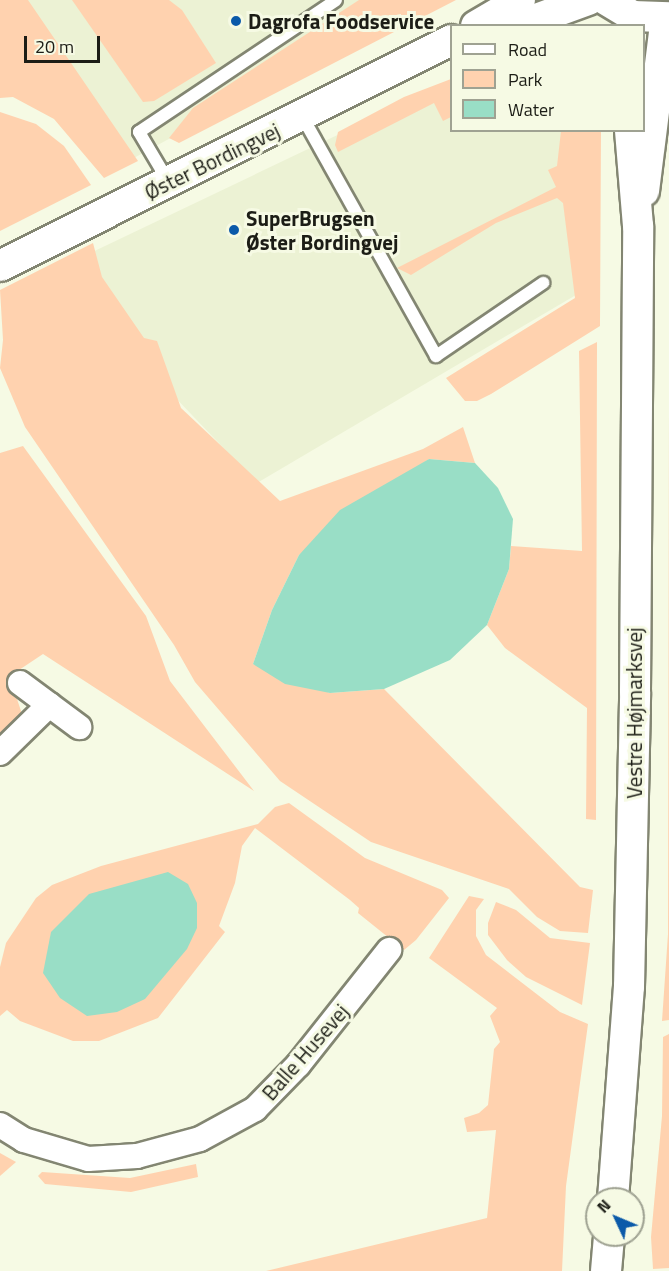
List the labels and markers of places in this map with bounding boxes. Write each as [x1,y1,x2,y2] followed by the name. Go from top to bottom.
[248,8,434,34] place label: Dagrofa Foodservice
[229,14,243,28] marker: Dagrofa Foodservice
[246,205,398,255] place label: SuperBrugsen Øster Bordingvej
[227,223,241,237] marker: SuperBrugsen Øster Bordingvej

